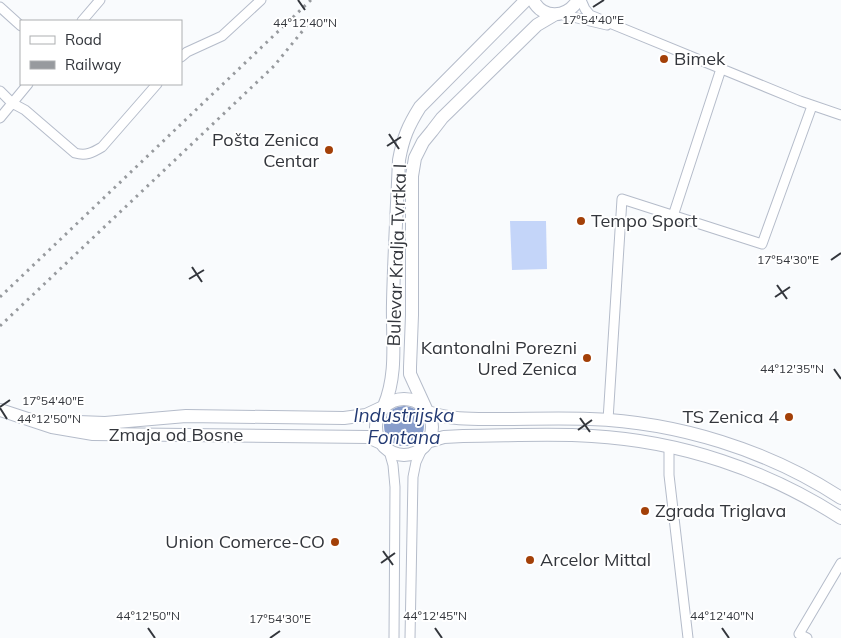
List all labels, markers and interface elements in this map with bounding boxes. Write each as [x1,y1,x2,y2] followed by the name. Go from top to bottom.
[562,12,624,27] text: 17°54'40"E
[273,15,337,30] text: 44°12'40"N
[20,20,182,85] legend
[65,30,102,49] text: Road
[674,47,726,70] place label: Bimek
[658,53,670,65] marker: Bimek
[65,55,121,74] text: Railway
[212,128,319,172] place label: Pošta Zenica Centar
[323,144,335,156] marker: Pošta Zenica Centar
[382,163,411,347] street label: Bulevar Kralja Tvrtka I
[591,209,697,232] place label: Tempo Sport
[575,215,587,227] marker: Tempo Sport
[757,252,819,267] text: 17°54'30"E
[421,336,577,380] place label: Kantonalni Porezni Ured Zenica
[581,352,593,364] marker: Kantonalni Porezni Ured Zenica
[760,361,824,376] text: 44°12'35"N
[22,393,84,408] text: 17°54'40"E
[354,403,454,449] water label: Industrijska Fontana
[682,405,779,428] place label: TS Zenica 4
[17,411,81,426] text: 44°12'50"N
[783,411,795,423] marker: TS Zenica 4
[109,423,243,446] street label: Zmaja od Bosne
[655,499,786,522] place label: Zgrada Triglava
[639,505,651,517] marker: Zgrada Triglava
[165,530,325,553] place label: Union Comerce-CO
[329,536,341,548] marker: Union Comerce-CO
[540,548,651,571] place label: Arcelor Mittal
[524,554,536,566] marker: Arcelor Mittal
[116,608,180,623] text: 44°12'50"N
[403,608,467,623] text: 44°12'45"N
[690,608,754,623] text: 44°12'40"N
[249,611,311,626] text: 17°54'30"E

